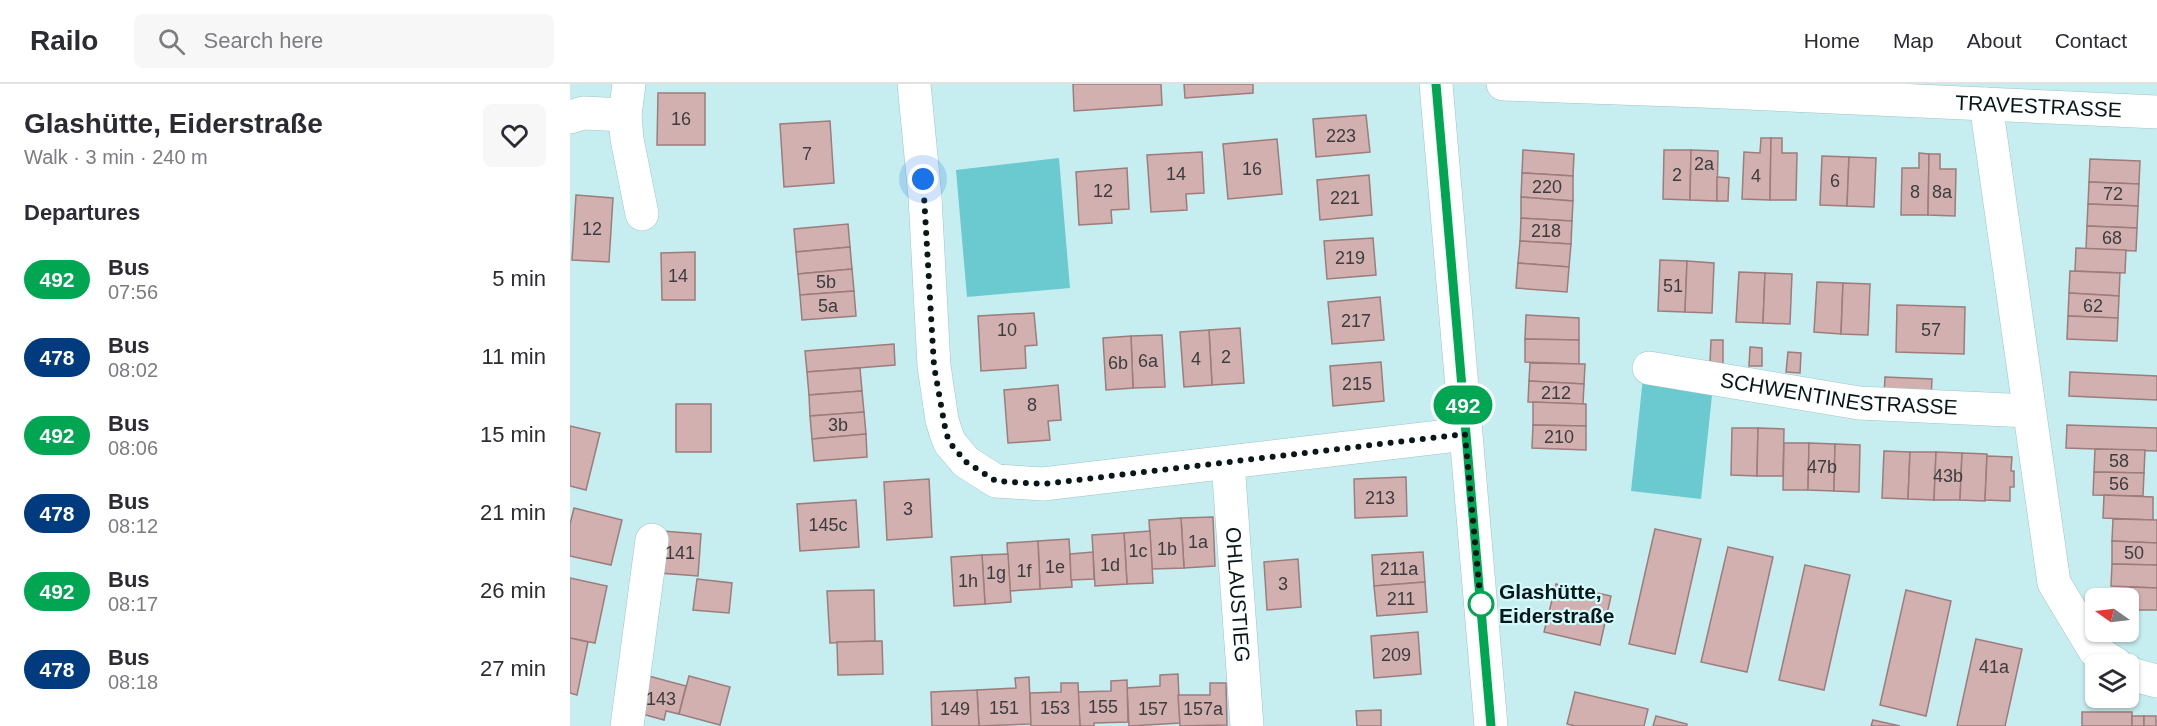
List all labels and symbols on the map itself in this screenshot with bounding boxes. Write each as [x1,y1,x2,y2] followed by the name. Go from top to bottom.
[1955,91,2122,121] street label: TRAVESTRASSE
[671,109,691,129] house number: 16
[1326,126,1356,146] house number: 223
[802,144,812,164] house number: 7
[1694,154,1715,174] house number: 2a
[1242,159,1262,179] house number: 16
[908,164,938,194] your location
[1166,164,1186,184] house number: 14
[1672,165,1682,185] house number: 2
[1751,166,1761,186] house number: 4
[1830,171,1840,191] house number: 6
[1532,177,1562,197] house number: 220
[1093,181,1113,201] house number: 12
[1910,182,1920,202] house number: 8
[1932,182,1953,202] house number: 8a
[2103,184,2123,204] house number: 72
[1330,188,1360,208] house number: 221
[582,219,602,239] house number: 12
[1531,221,1561,241] house number: 218
[2102,228,2122,248] house number: 68
[1335,248,1365,268] house number: 219
[668,266,688,286] house number: 14
[816,272,836,292] house number: 5b
[1663,276,1683,296] house number: 51
[818,296,839,316] house number: 5a
[2083,296,2103,316] house number: 62
[1341,311,1371,331] house number: 217
[997,320,1017,340] house number: 10
[1921,320,1941,340] house number: 57
[1221,347,1231,367] house number: 2
[1191,349,1201,369] house number: 4
[1138,351,1159,371] house number: 6a
[1108,353,1128,373] house number: 6b
[1719,368,1958,419] street label: SCHWENTINESTRASSE
[1342,374,1372,394] house number: 215
[1541,383,1571,403] house number: 212
[1428,386,1498,424] line badge: 492
[1027,395,1037,415] house number: 8
[828,415,848,435] house number: 3b
[1544,427,1574,447] house number: 210
[2109,451,2129,471] house number: 58
[1807,457,1837,477] house number: 47b
[1933,466,1963,486] house number: 43b
[2109,474,2129,494] house number: 56
[1365,488,1395,508] house number: 213
[903,499,913,519] house number: 3
[808,515,848,535] house number: 145c
[1222,526,1254,663] street label: OHLAUSTIEG
[1188,532,1209,552] house number: 1a
[1157,539,1177,559] house number: 1b
[1128,541,1148,561] house number: 1c
[665,543,695,563] house number: 141
[2124,543,2144,563] house number: 50
[1100,555,1120,575] house number: 1d
[1045,557,1065,577] house number: 1e
[1380,559,1419,579] house number: 211a
[1016,561,1033,581] house number: 1f
[986,563,1006,583] house number: 1g
[958,571,978,591] house number: 1h
[1278,574,1288,594] house number: 3
[1499,580,1615,627] place label: Glashütte, Eiderstraße
[2085,588,2139,642] north arrow
[1387,589,1415,609] house number: 211
[1468,591,1494,617] marker: Glashütte, Eiderstraße
[1381,645,1411,665] house number: 209
[1979,657,2010,677] house number: 41a
[646,689,676,709] house number: 143
[1088,697,1118,717] house number: 155
[989,698,1019,718] house number: 151
[1040,698,1070,718] house number: 153
[940,699,970,719] house number: 149
[1138,699,1168,719] house number: 157
[1183,699,1224,719] house number: 157a

